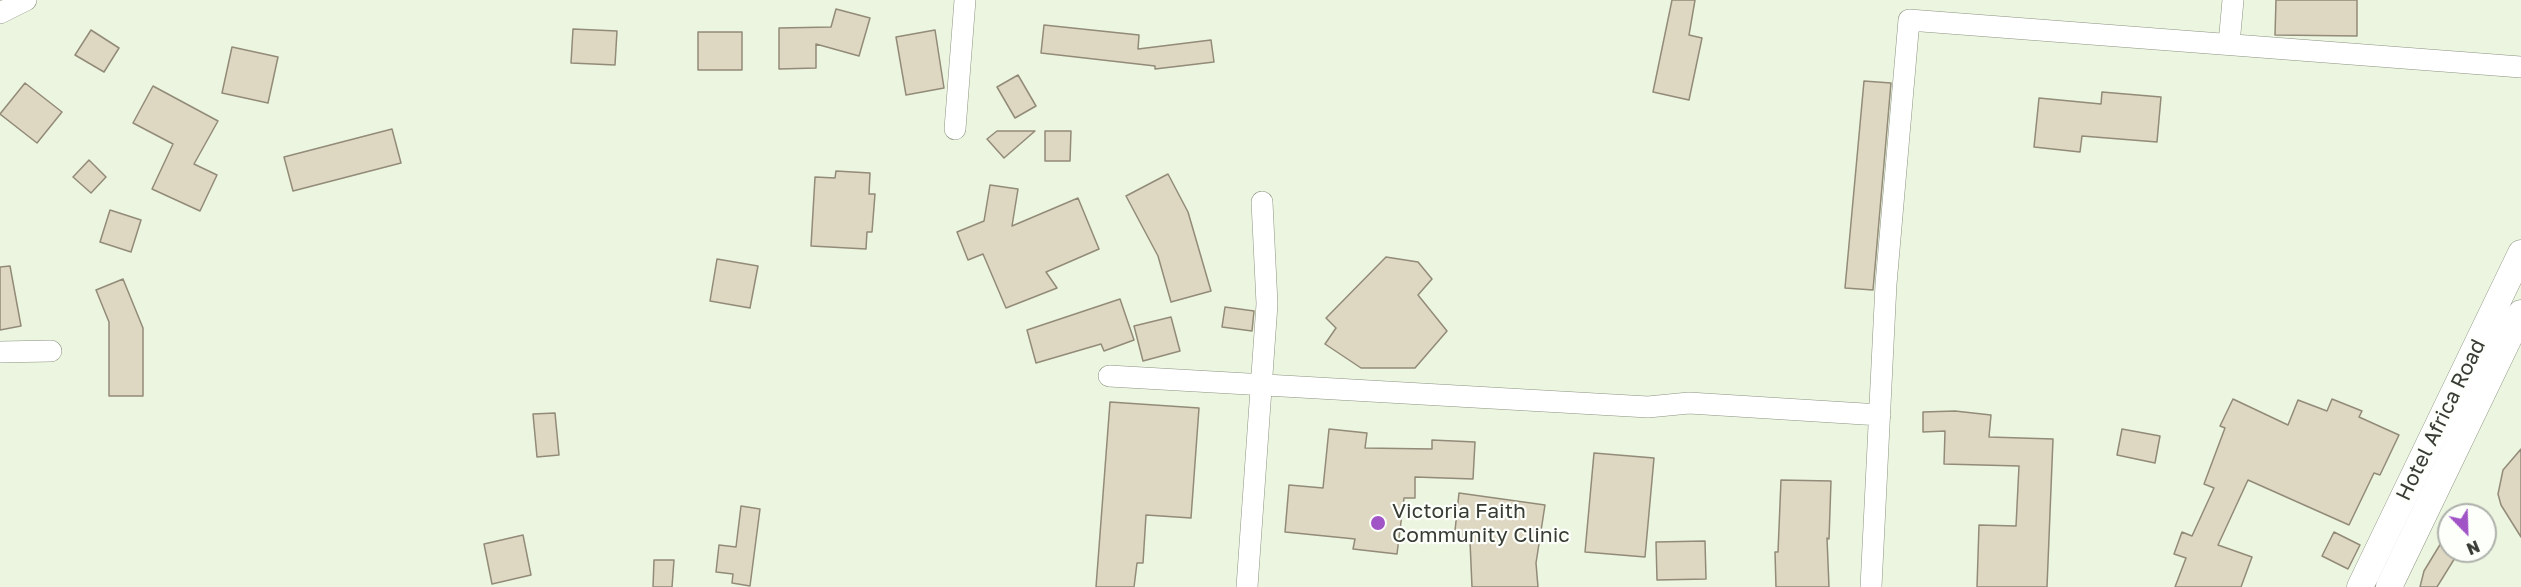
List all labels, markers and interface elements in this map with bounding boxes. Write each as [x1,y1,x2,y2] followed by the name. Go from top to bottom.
[2391,335,2491,505] street label: Hotel Africa Road
[1392,498,1570,548] place label: Victoria Faith Community Clinic
[2437,503,2497,563] north arrow
[1369,514,1387,532] marker: Victoria Faith Community Clinic
[2464,536,2483,559] text: N

